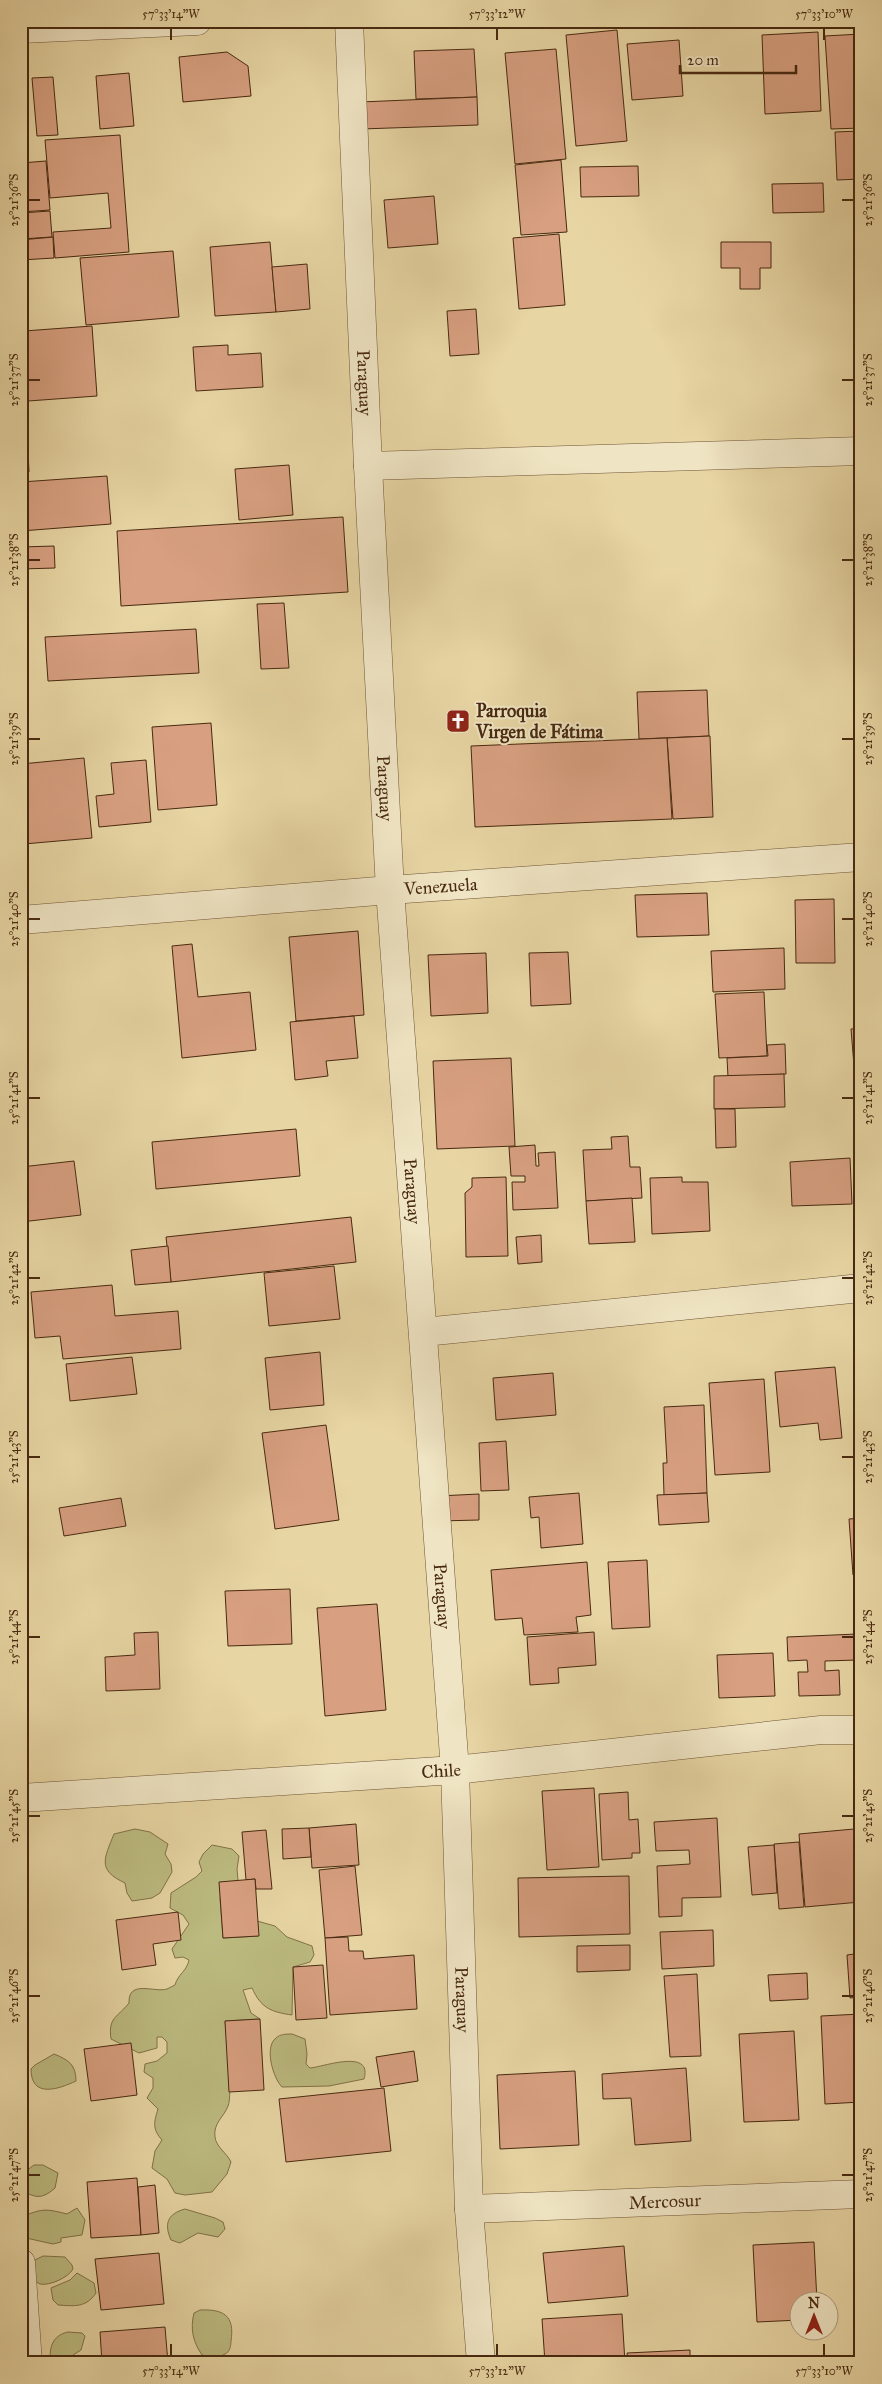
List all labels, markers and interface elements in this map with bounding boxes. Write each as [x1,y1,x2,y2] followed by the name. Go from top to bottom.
[142,7,200,21] text: 57°33'14"W
[469,7,526,21] text: 57°33'12"W
[795,7,853,21] text: 57°33'10"W
[680,42,796,74] scale bar
[687,51,719,69] text: 20 m
[7,173,21,226] text: 25°21'36"S
[861,173,875,226] text: 25°21'36"S
[352,349,377,417] street label: Paraguay
[7,353,21,407] text: 25°21'37"S
[861,353,875,407] text: 25°21'37"S
[7,533,21,587] text: 25°21'38"S
[861,533,875,587] text: 25°21'38"S
[475,700,604,744] place label: Parroquia Virgen de Fátima
[445,708,471,734] church icon: Parroquia Virgen de Fátima
[7,712,21,766] text: 25°21'39"S
[861,712,875,766] text: 25°21'39"S
[372,755,397,822] street label: Paraguay
[402,873,479,900] street label: Venezuela
[7,891,21,947] text: 25°21'40"S
[861,891,875,947] text: 25°21'40"S
[7,1071,21,1125] text: 25°21'41"S
[861,1071,875,1125] text: 25°21'41"S
[399,1157,426,1225] street label: Paraguay
[7,1251,21,1305] text: 25°21'42"S
[861,1251,875,1305] text: 25°21'42"S
[7,1430,21,1484] text: 25°21'43"S
[861,1430,875,1484] text: 25°21'43"S
[429,1562,456,1630] street label: Paraguay
[7,1609,21,1665] text: 25°21'44"S
[861,1609,875,1665] text: 25°21'44"S
[421,1758,462,1783] street label: Chile
[7,1789,21,1843] text: 25°21'45"S
[861,1789,875,1843] text: 25°21'45"S
[450,1966,474,2033] street label: Paraguay
[7,1969,21,2023] text: 25°21'46"S
[861,1969,875,2023] text: 25°21'46"S
[7,2148,21,2202] text: 25°21'47"S
[861,2148,875,2202] text: 25°21'47"S
[628,2189,702,2214] street label: Mercosur
[790,2292,840,2342] north arrow
[808,2295,820,2312] text: N
[142,2364,200,2378] text: 57°33'14"W
[469,2364,526,2378] text: 57°33'12"W
[795,2364,853,2378] text: 57°33'10"W

